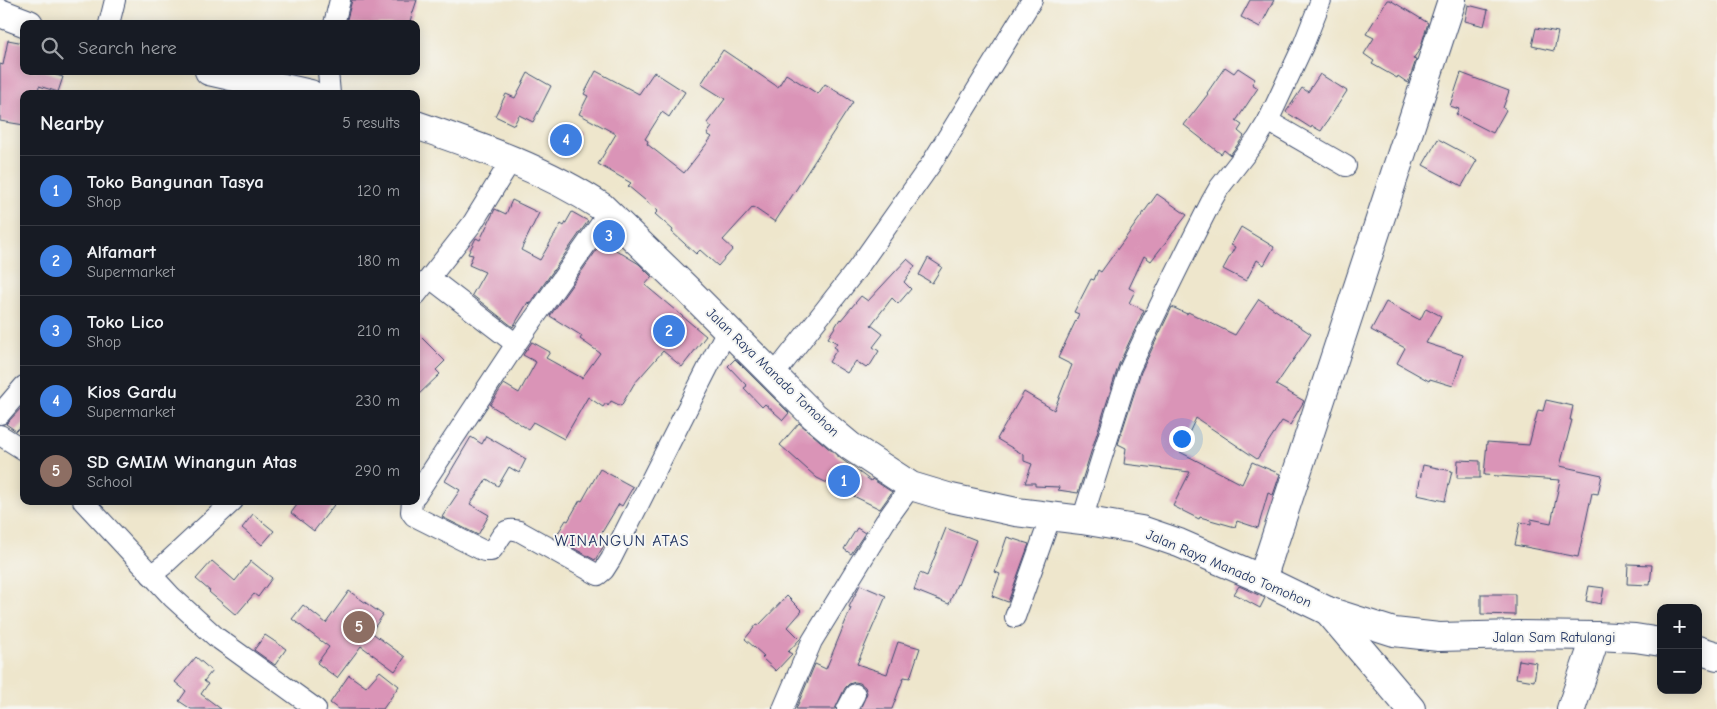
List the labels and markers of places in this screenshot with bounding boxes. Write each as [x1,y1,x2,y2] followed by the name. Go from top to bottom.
[550,121,582,159] pin: 4
[593,217,625,255] pin: 3
[653,312,685,350] pin: 2
[828,462,860,500] pin: 1
[343,608,375,646] pin: 5

